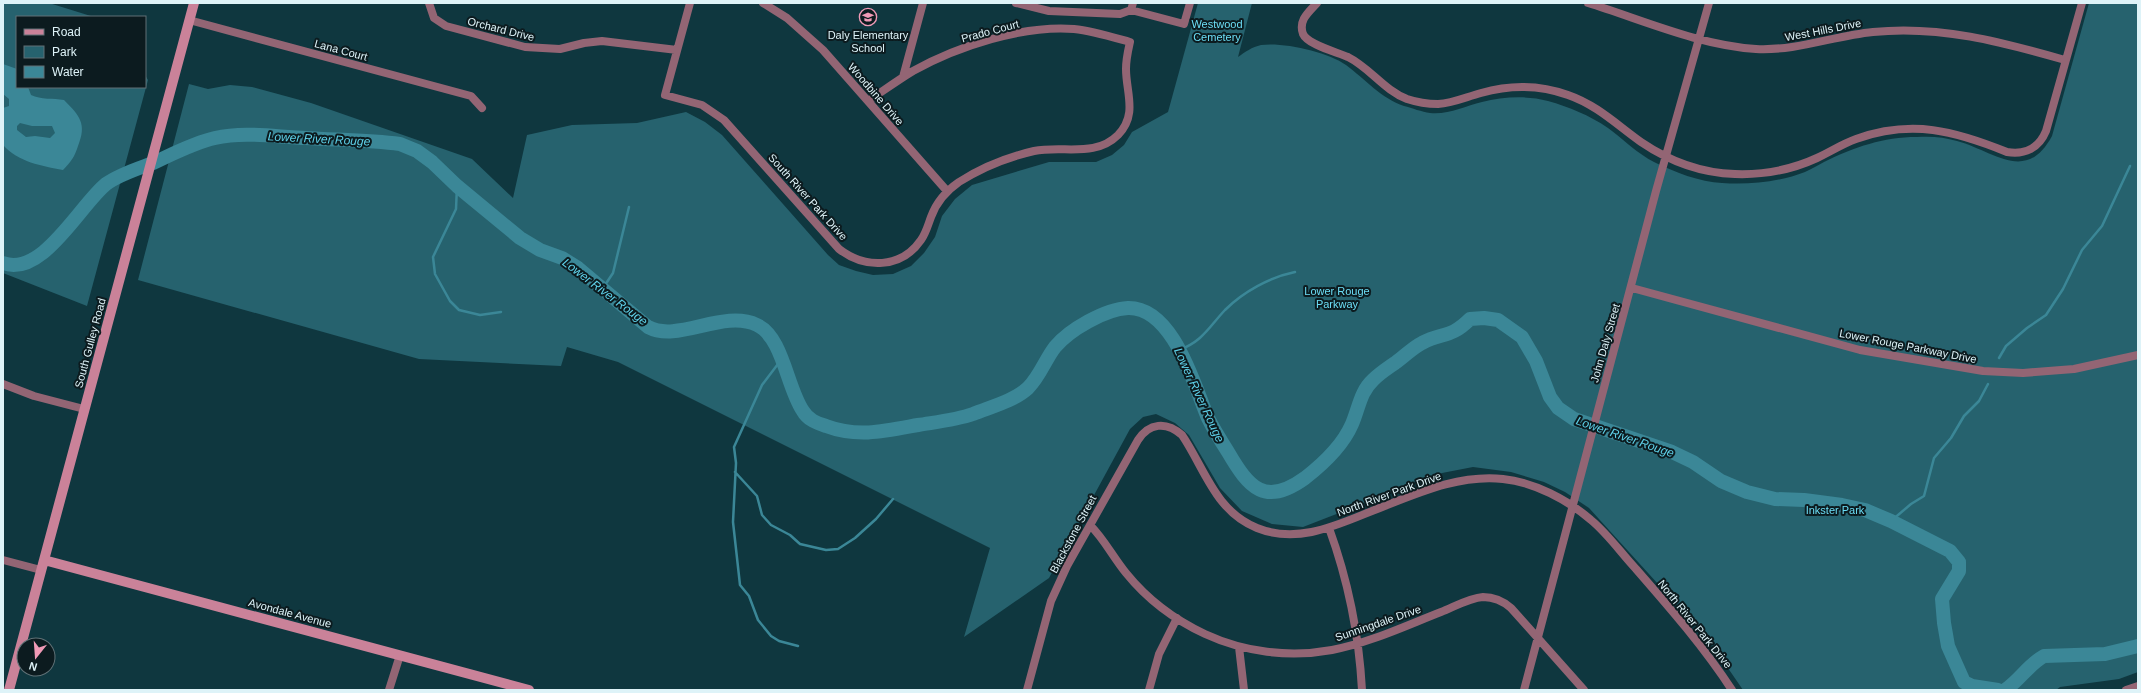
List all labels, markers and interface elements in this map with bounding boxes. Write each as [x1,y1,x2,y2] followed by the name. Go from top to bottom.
[858,7,878,27] school or university icon: Daly Elementary School
[466,15,536,43] street label: Orchard Drive
[16,16,146,88] legend
[1784,17,1862,43] street label: West Hills Drive
[960,18,1020,44] street label: Prado Court
[1191,18,1243,43] park label: Westwood Cemetery
[52,25,81,39] text: Road
[828,29,909,54] place label: Daly Elementary School
[313,37,369,63] street label: Lana Court
[52,45,78,59] text: Park
[846,61,906,127] street label: Woodbine Drive
[52,65,84,79] text: Water
[267,129,371,149] water label: Lower River Rouge
[766,151,850,243] street label: South River Park Drive
[560,256,650,329] water label: Lower River Rouge
[1304,285,1370,310] park label: Lower Rouge Parkway
[72,297,108,389] street label: South Gulley Road
[1588,302,1622,384] street label: John Daly Street
[1838,327,1978,365] street label: Lower Rouge Parkway Drive
[1171,345,1227,445] water label: Lower River Rouge
[1574,414,1676,460] water label: Lower River Rouge
[1335,470,1443,518] street label: North River Park Drive
[1047,493,1099,575] street label: Blackstone Street
[1806,504,1865,516] park label: Inkster Park
[1656,577,1734,671] street label: North River Park Drive
[247,596,333,630] street label: Avondale Avenue
[1334,603,1422,643] street label: Sunningdale Drive
[16,637,56,677] north arrow
[27,660,39,673] text: N

